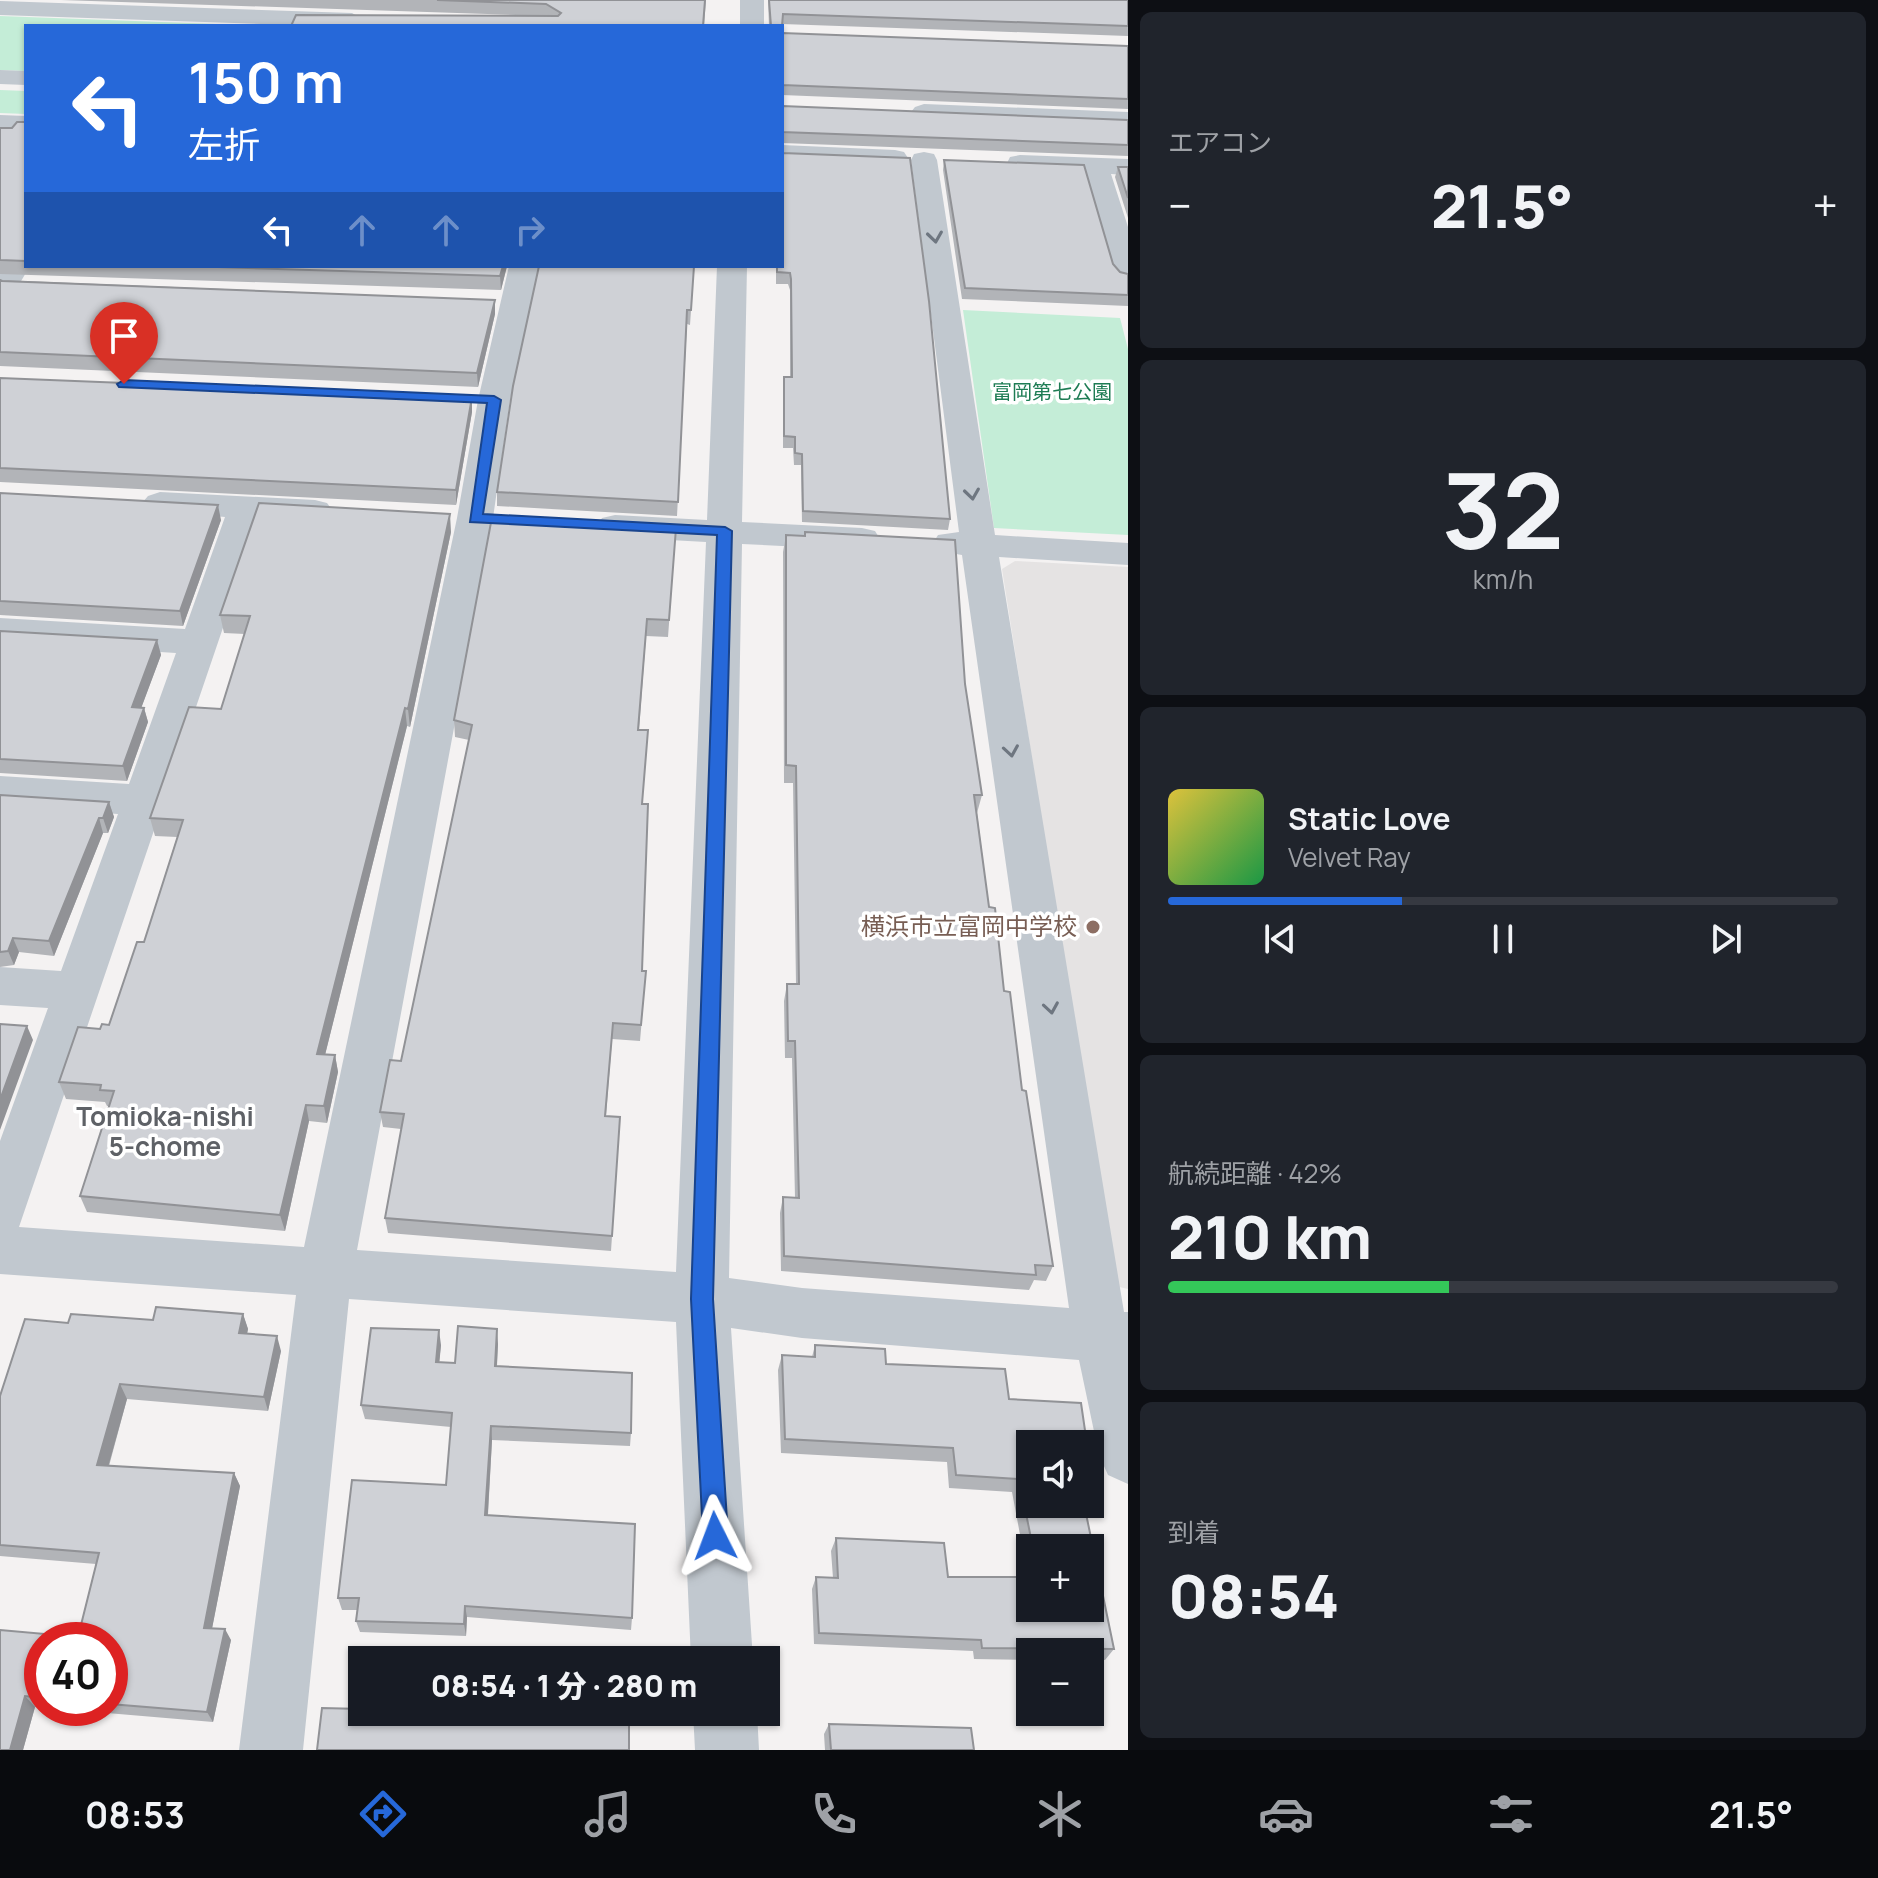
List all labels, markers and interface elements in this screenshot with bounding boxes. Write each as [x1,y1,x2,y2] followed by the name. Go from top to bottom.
[188,43,344,120] text: 150 m
[56,56,160,160] icon: left
[188,120,260,169] text: 左折
[1168,124,1272,160] text: エアコン
[1431,164,1574,246] text: 21.5°
[1168,175,1192,235] text: −
[1813,175,1838,235] text: +
[256,208,300,252] icon: left
[340,208,384,252] icon: ahead
[424,208,468,252] icon: ahead
[508,208,552,252] icon: right
[926,230,943,244] one-way arrow
[90,302,158,384] pin
[102,314,146,358] icon: arrive
[992,378,1112,405] park label: 富岡第七公園
[1442,438,1564,580] text: 32
[963,488,980,501] one-way arrow
[1473,561,1533,597] text: km/h
[1002,745,1019,758] one-way arrow
[1288,798,1451,839] text: Static Love
[1288,839,1411,875] text: Velvet Ray
[861,909,1077,942] place label: 横浜市立富岡中学校
[1258,917,1302,961] icon: previous
[1481,917,1525,961] icon: pause
[1704,917,1748,961] icon: next
[1084,918,1102,936] marker: 横浜市立富岡中学校
[1041,1002,1058,1015] one-way arrow
[76,1098,254,1164] district label: Tomioka-nishi 5-chome
[1168,1155,1342,1191] text: 航続距離 · 42%
[1168,1195,1372,1277] text: 210 km
[1016,1430,1104,1726] map controls
[1016,1430,1104,1518] button: sound
[673,1494,757,1578] position arrow
[1168,1514,1220,1550] text: 到着
[1016,1534,1104,1622] button: +
[1168,1554,1339,1636] text: 08:54
[24,1622,128,1726] speed limit sign: 40
[1016,1638,1104,1726] button: −
[431,1665,697,1706] text: 08:54 · 1 分 · 280 m
[355,1786,411,1842] icon: directions
[580,1786,636,1842] icon: music
[806,1786,862,1842] icon: phone
[1032,1786,1088,1842] icon: climate
[1258,1786,1314,1842] icon: car
[1483,1786,1539,1842] icon: filters
[85,1790,185,1839] text: 08:53
[1709,1790,1793,1839] text: 21.5°

